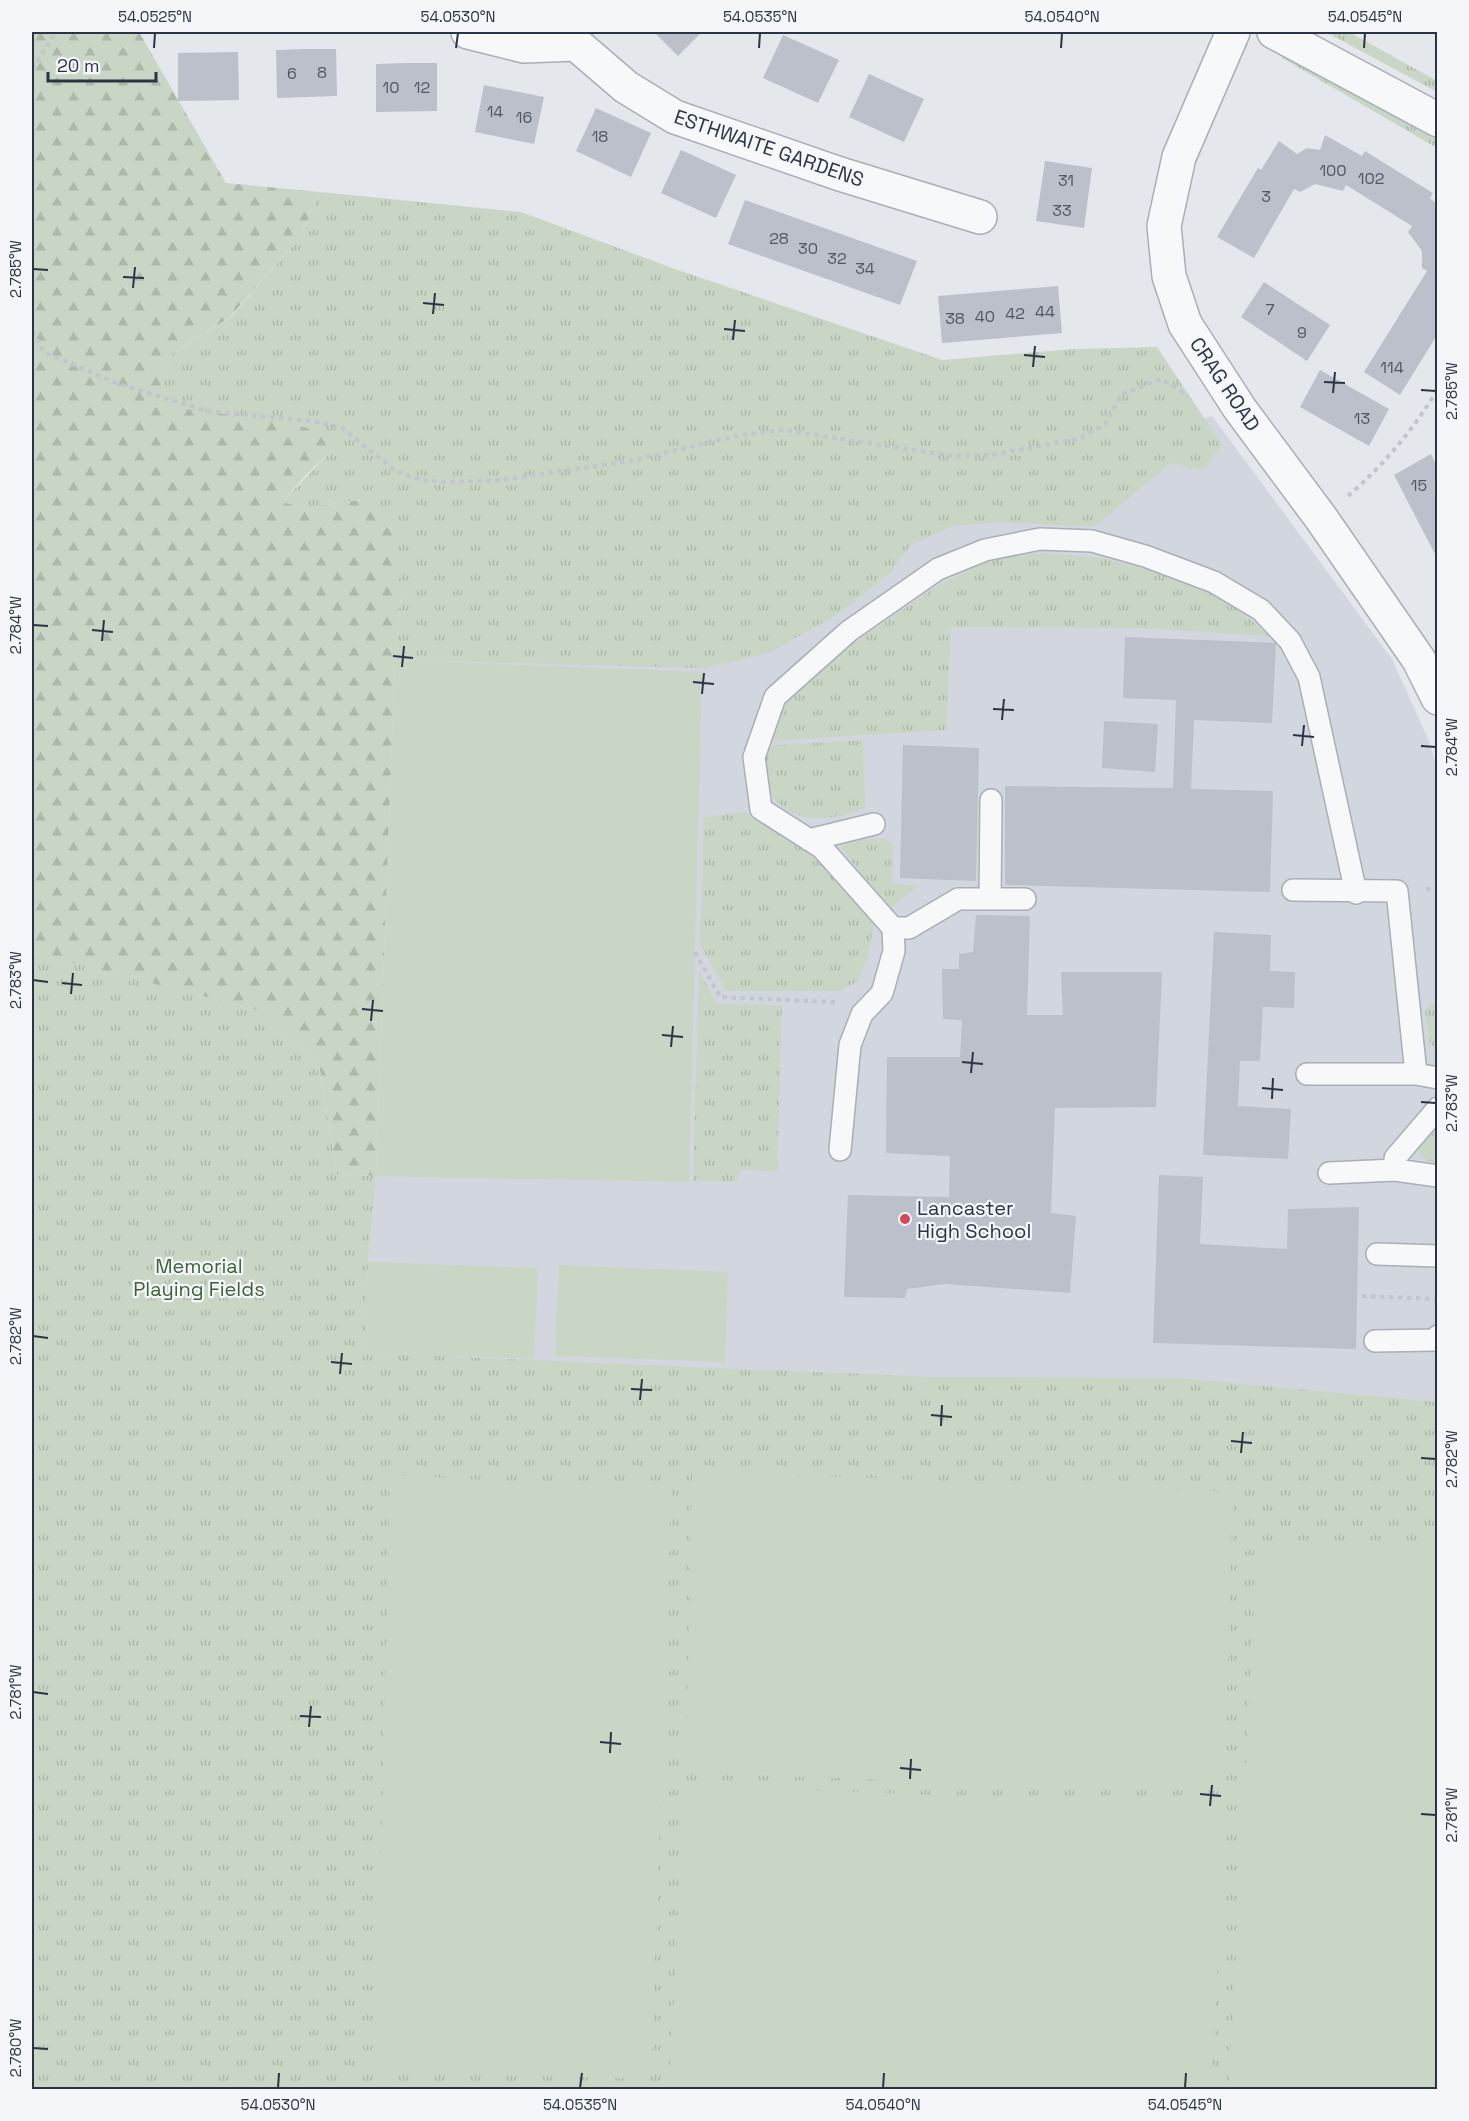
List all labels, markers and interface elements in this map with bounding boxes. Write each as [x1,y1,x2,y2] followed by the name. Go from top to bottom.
[118,7,192,26] text: 54.0525°N
[421,7,495,26] text: 54.0530°N
[723,7,797,26] text: 54.0535°N
[1024,7,1100,26] text: 54.0540°N
[1328,7,1402,26] text: 54.0545°N
[48,45,156,83] scale bar
[57,54,100,77] text: 20 m
[317,62,327,83] house number: 8
[287,63,297,84] house number: 6
[383,77,399,98] house number: 10
[414,77,430,98] house number: 12
[487,101,503,122] house number: 14
[671,103,867,193] street label: ESTHWAITE GARDENS
[516,107,532,128] house number: 16
[592,126,608,147] house number: 18
[1319,160,1347,181] house number: 100
[1358,168,1384,189] house number: 102
[1058,170,1074,191] house number: 31
[1261,186,1271,207] house number: 3
[1052,200,1072,221] house number: 33
[769,228,789,249] house number: 28
[798,238,818,259] house number: 30
[6,240,25,298] text: 2.785°W
[827,248,847,269] house number: 32
[855,258,875,279] house number: 34
[1265,299,1275,320] house number: 7
[1035,301,1055,322] house number: 44
[1005,303,1025,324] house number: 42
[975,306,995,327] house number: 40
[945,308,965,329] house number: 38
[1297,322,1307,343] house number: 9
[1184,332,1266,436] street label: CRAG ROAD
[1380,357,1404,378] house number: 114
[1442,362,1461,420] text: 2.785°W
[1354,408,1370,429] house number: 13
[1411,475,1427,496] house number: 15
[6,596,25,654] text: 2.784°W
[1442,718,1461,776] text: 2.784°W
[6,951,25,1009] text: 2.783°W
[1442,1074,1461,1132] text: 2.783°W
[917,1195,1031,1244] place label: Lancaster High School
[898,1212,912,1226] marker: Lancaster High School
[133,1253,265,1302] park label: Memorial Playing Fields
[6,1307,25,1365] text: 2.782°W
[1442,1430,1461,1488] text: 2.782°W
[6,1664,25,1720] text: 2.781°W
[1442,1787,1461,1843] text: 2.781°W
[6,2019,25,2077] text: 2.780°W
[241,2095,315,2114] text: 54.0530°N
[543,2095,617,2114] text: 54.0535°N
[845,2095,921,2114] text: 54.0540°N
[1148,2095,1222,2114] text: 54.0545°N

